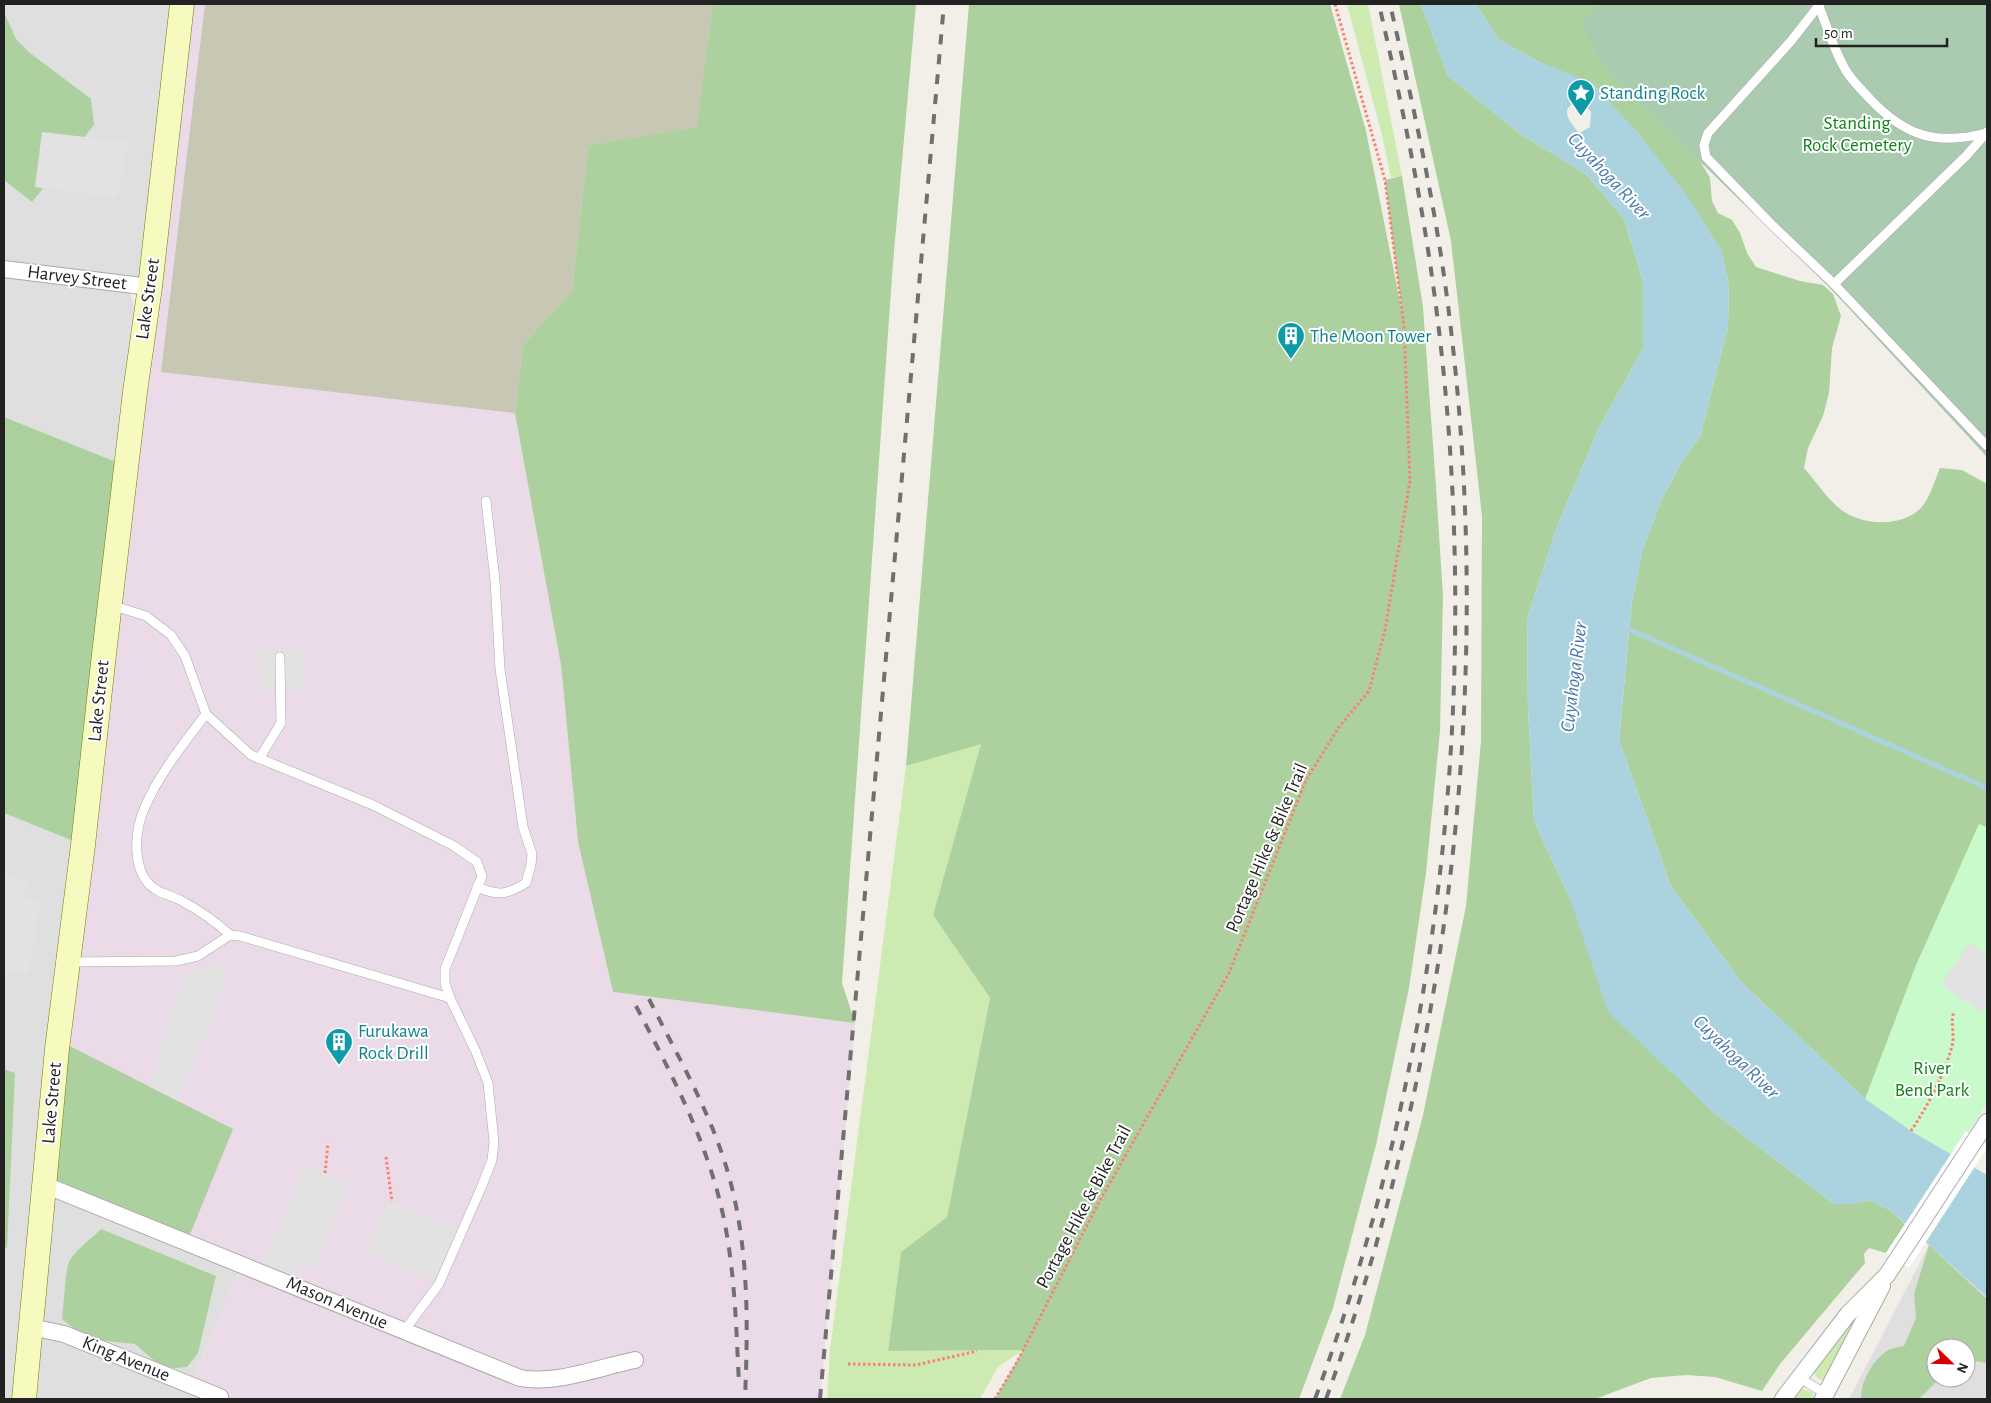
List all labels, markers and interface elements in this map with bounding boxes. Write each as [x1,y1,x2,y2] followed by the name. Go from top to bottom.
[1816,15,1947,47] scale bar
[1824,26,1853,41] text: 50 m
[1566,78,1596,117] place icon: Standing Rock
[1600,84,1706,103] place label: Standing Rock
[1802,114,1912,155] park label: Standing Rock Cemetery
[1564,129,1654,224] water label: Cuyahoga River
[133,257,163,341] street label: Lake Street
[26,262,128,294] street label: Harvey Street
[1276,321,1306,360] building icon: The Moon Tower
[1310,327,1431,346] place label: The Moon Tower
[1557,620,1591,733] water label: Cuyahoga River
[85,659,113,743] street label: Lake Street
[1223,761,1311,935] street label: Portage Hike & Bike Trail
[1689,1011,1783,1103] water label: Cuyahoga River
[358,1022,429,1063] place label: Furukawa Rock Drill
[324,1027,354,1066] building icon: Furukawa Rock Drill
[1895,1059,1970,1100] park label: River Bend Park
[39,1061,65,1145] street label: Lake Street
[1033,1122,1135,1292] street label: Portage Hike & Bike Trail
[284,1273,390,1333] street label: Mason Avenue
[80,1333,172,1385] street label: King Avenue
[1926,1338,1976,1388] north arrow
[1954,1360,1970,1375] text: N

